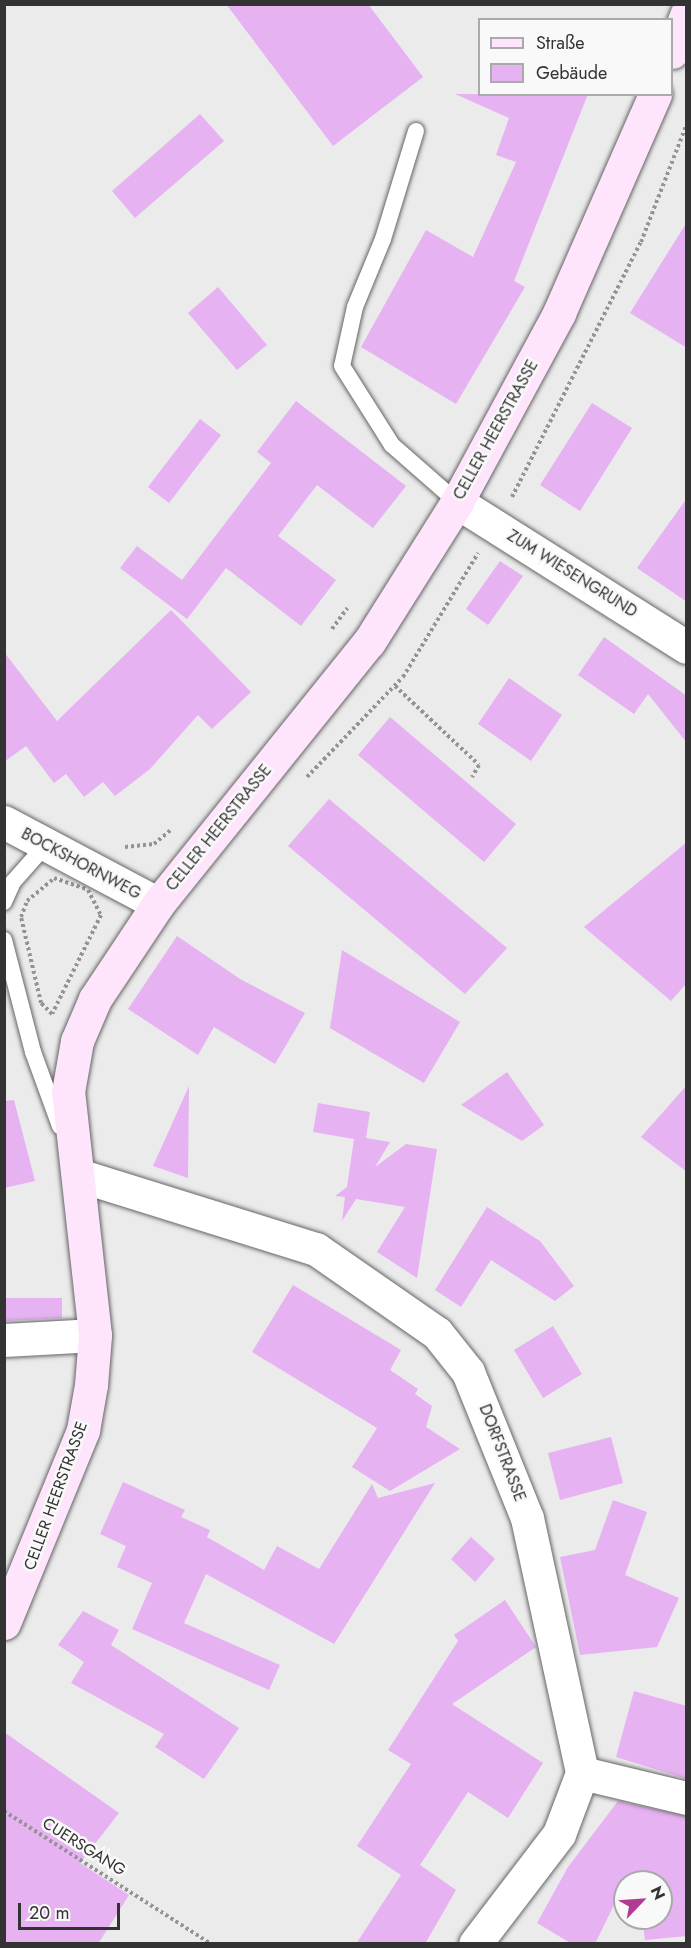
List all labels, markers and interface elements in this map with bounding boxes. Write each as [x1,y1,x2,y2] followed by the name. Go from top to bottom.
[478,18,673,96] legend
[536,30,584,56] text: Straße
[536,60,607,86] text: Gebäude
[450,357,542,503] street label: CELLER HEERSTRASSE
[503,526,641,622] street label: ZUM WIESENGRUND
[162,761,276,895] street label: CELLER HEERSTRASSE
[18,824,144,904] street label: BOCKSHORNWEG
[475,1402,529,1504] street label: DORFSTRASSE
[20,1419,92,1573] street label: CELLER HEERSTRASSE
[39,1814,129,1880] street label: CUERSGANG
[613,1870,673,1930] north arrow
[645,1882,671,1904] text: N
[21,1891,123,1929] scale bar
[29,1900,69,1926] text: 20 m

